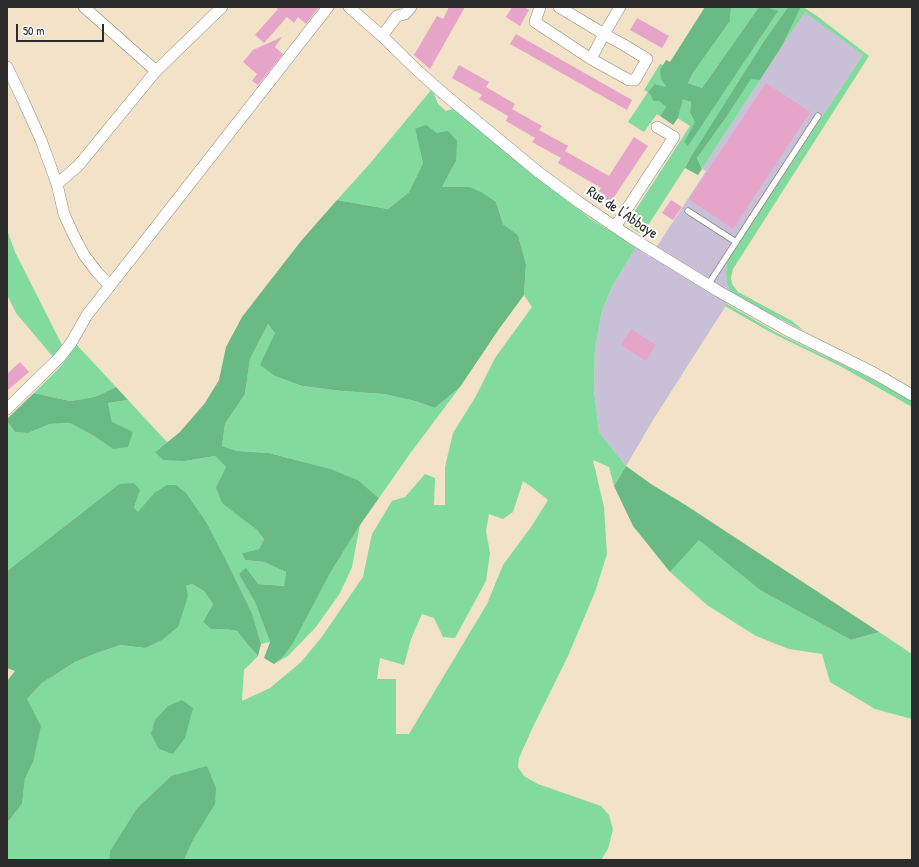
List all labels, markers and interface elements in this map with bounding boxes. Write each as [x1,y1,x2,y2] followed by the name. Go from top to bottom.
[18,16,106,42] scale bar
[23,22,44,39] text: 50 m
[583,183,661,243] street label: Rue de l'Abbaye

